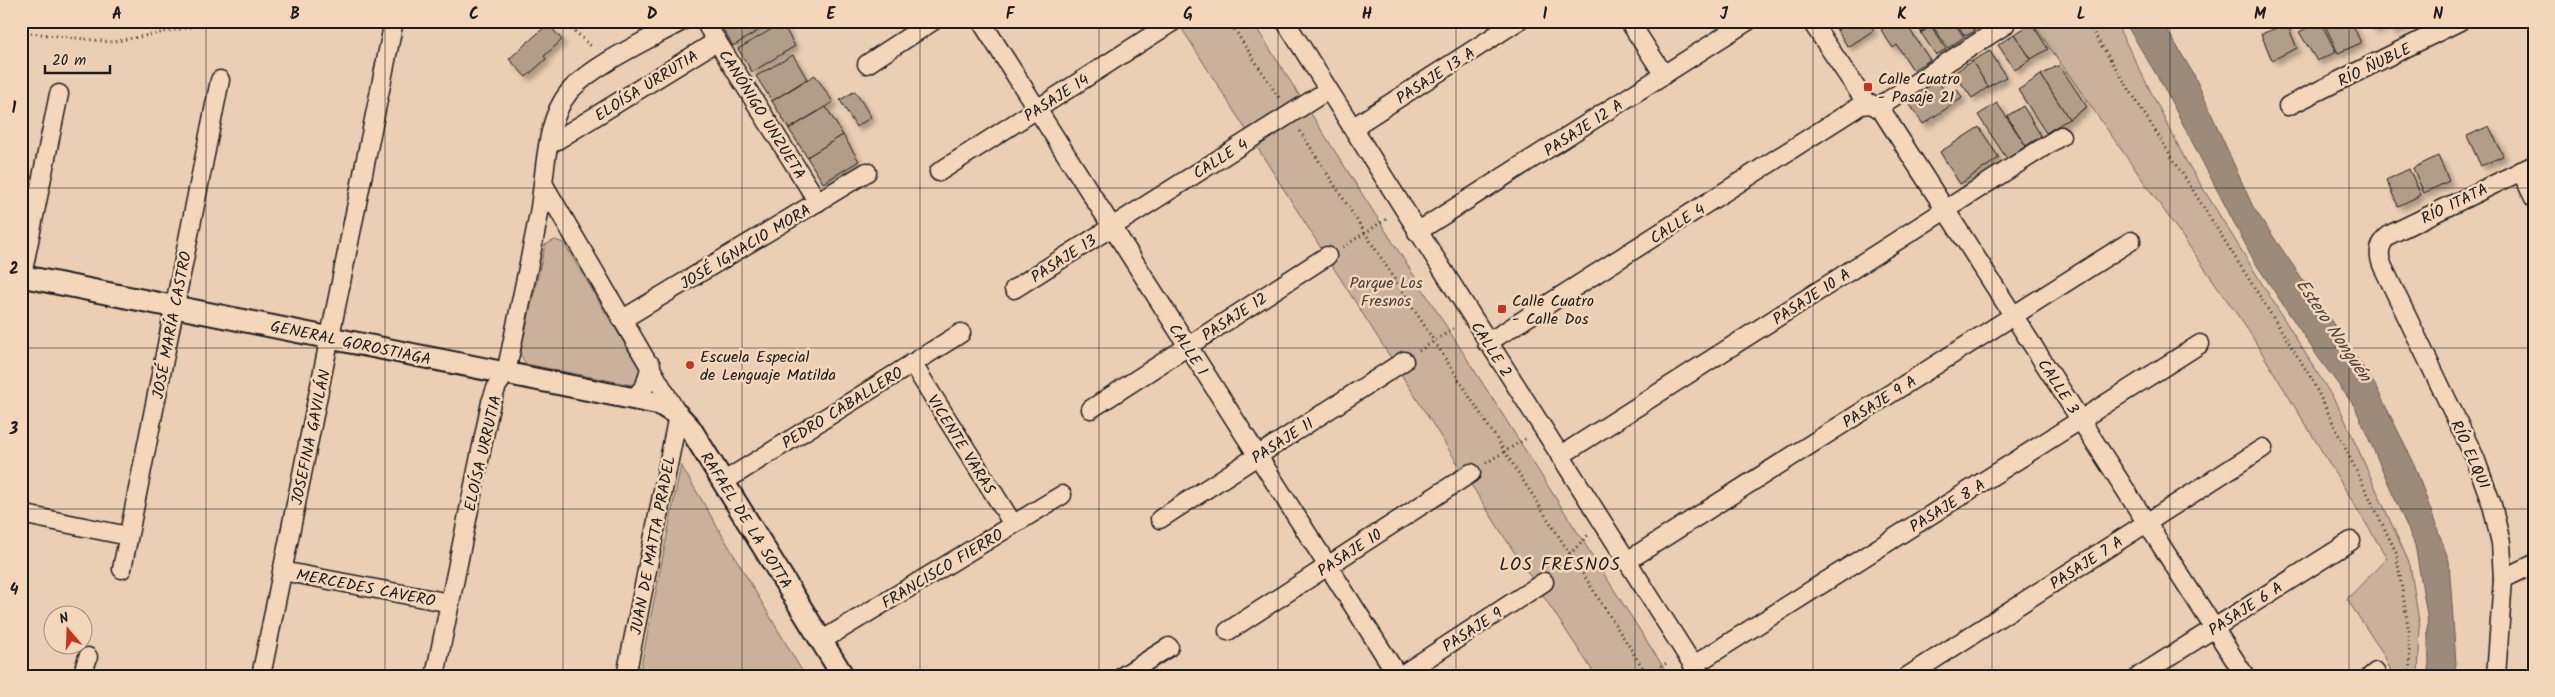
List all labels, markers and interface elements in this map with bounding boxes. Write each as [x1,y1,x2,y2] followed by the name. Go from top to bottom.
[112,2,122,27] text: A
[290,2,300,27] text: B
[469,2,479,27] text: C
[647,2,658,27] text: D
[827,2,837,27] text: E
[1006,2,1016,27] text: F
[1183,2,1193,27] text: G
[1362,2,1372,27] text: H
[1543,2,1548,27] text: I
[1720,2,1729,27] text: J
[1897,2,1907,27] text: K
[2077,2,2085,27] text: L
[2254,2,2267,27] text: M
[2433,2,2443,27] text: N
[2334,36,2416,94] street label: RÍO ÑUBLE
[1391,41,1481,111] street label: PASAJE 13 A
[45,42,110,74] scale bar
[590,44,704,128] street label: ELOÍSA URRUTIA
[712,45,812,185] street label: CANÓNIGO UNZUETA
[52,49,86,73] text: 20 m
[1878,67,1960,110] place label: Calle Cuatro - Pasaje 21
[1019,68,1095,129] street label: PASAJE 14
[1862,81,1874,93] marker: Calle Cuatro - Pasaje 21
[1539,93,1629,163] street label: PASAJE 12 A
[12,96,17,121] text: 1
[1188,132,1254,186] street label: CALLE 4
[2417,177,2493,231] street label: RÍO ITATA
[1645,197,1711,251] street label: CALLE 4
[675,198,816,296] street label: JOSÉ IGNACIO MORA
[1026,229,1102,290] street label: PASAJE 13
[146,249,199,401] street label: JOSÉ MARÍA CASTRO
[9,257,19,282] text: 2
[1768,262,1856,332] street label: PASAJE 10 A
[1349,271,1423,314] park label: Parque Los Fresnos
[2287,273,2379,390] water label: Estero Nonguén
[1197,287,1273,348] street label: PASAJE 12
[1512,289,1594,332] place label: Calle Cuatro - Calle Dos
[1496,303,1508,315] marker: Calle Cuatro - Calle Dos
[268,314,434,373] street label: GENERAL GOROSTIAGA
[1464,317,1518,383] street label: CALLE 2
[1162,319,1214,381] street label: CALLE 1
[700,345,836,388] place label: Escuela Especial de Lenguaje Matilda
[2030,354,2085,419] street label: CALLE 3
[684,359,696,371] marker: Escuela Especial de Lenguaje Matilda
[777,361,909,456] street label: PEDRO CABALLERO
[285,367,338,507] street label: JOSEFINA GAVILÁN
[1838,369,1922,435] street label: PASAJE 9 A
[920,390,1002,500] street label: VICENTE VARAS
[458,392,509,514] street label: ELOÍSA URRUTIA
[1247,412,1319,471] street label: PASAJE 11
[2443,416,2496,493] street label: RÍO ELQUI
[9,417,19,442] text: 3
[693,447,798,595] street label: RAFAEL DE LA SOTTA
[624,454,683,637] street label: JUAN DE MATTA PRADEL
[1905,473,1991,540] street label: PASAJE 8 A
[877,523,1009,616] street label: FRANCISCO FIERRO
[1312,523,1387,584] street label: PASAJE 10
[2045,530,2129,596] street label: PASAJE 7 A
[1499,551,1621,580] district label: LOS FRESNOS
[294,563,438,614] street label: MERCEDES CAVERO
[2203,575,2288,643] street label: PASAJE 6 A
[10,578,19,603] text: 4
[1438,601,1508,659] street label: PASAJE 9
[42,604,92,654] north arrow
[56,607,72,630] text: N

